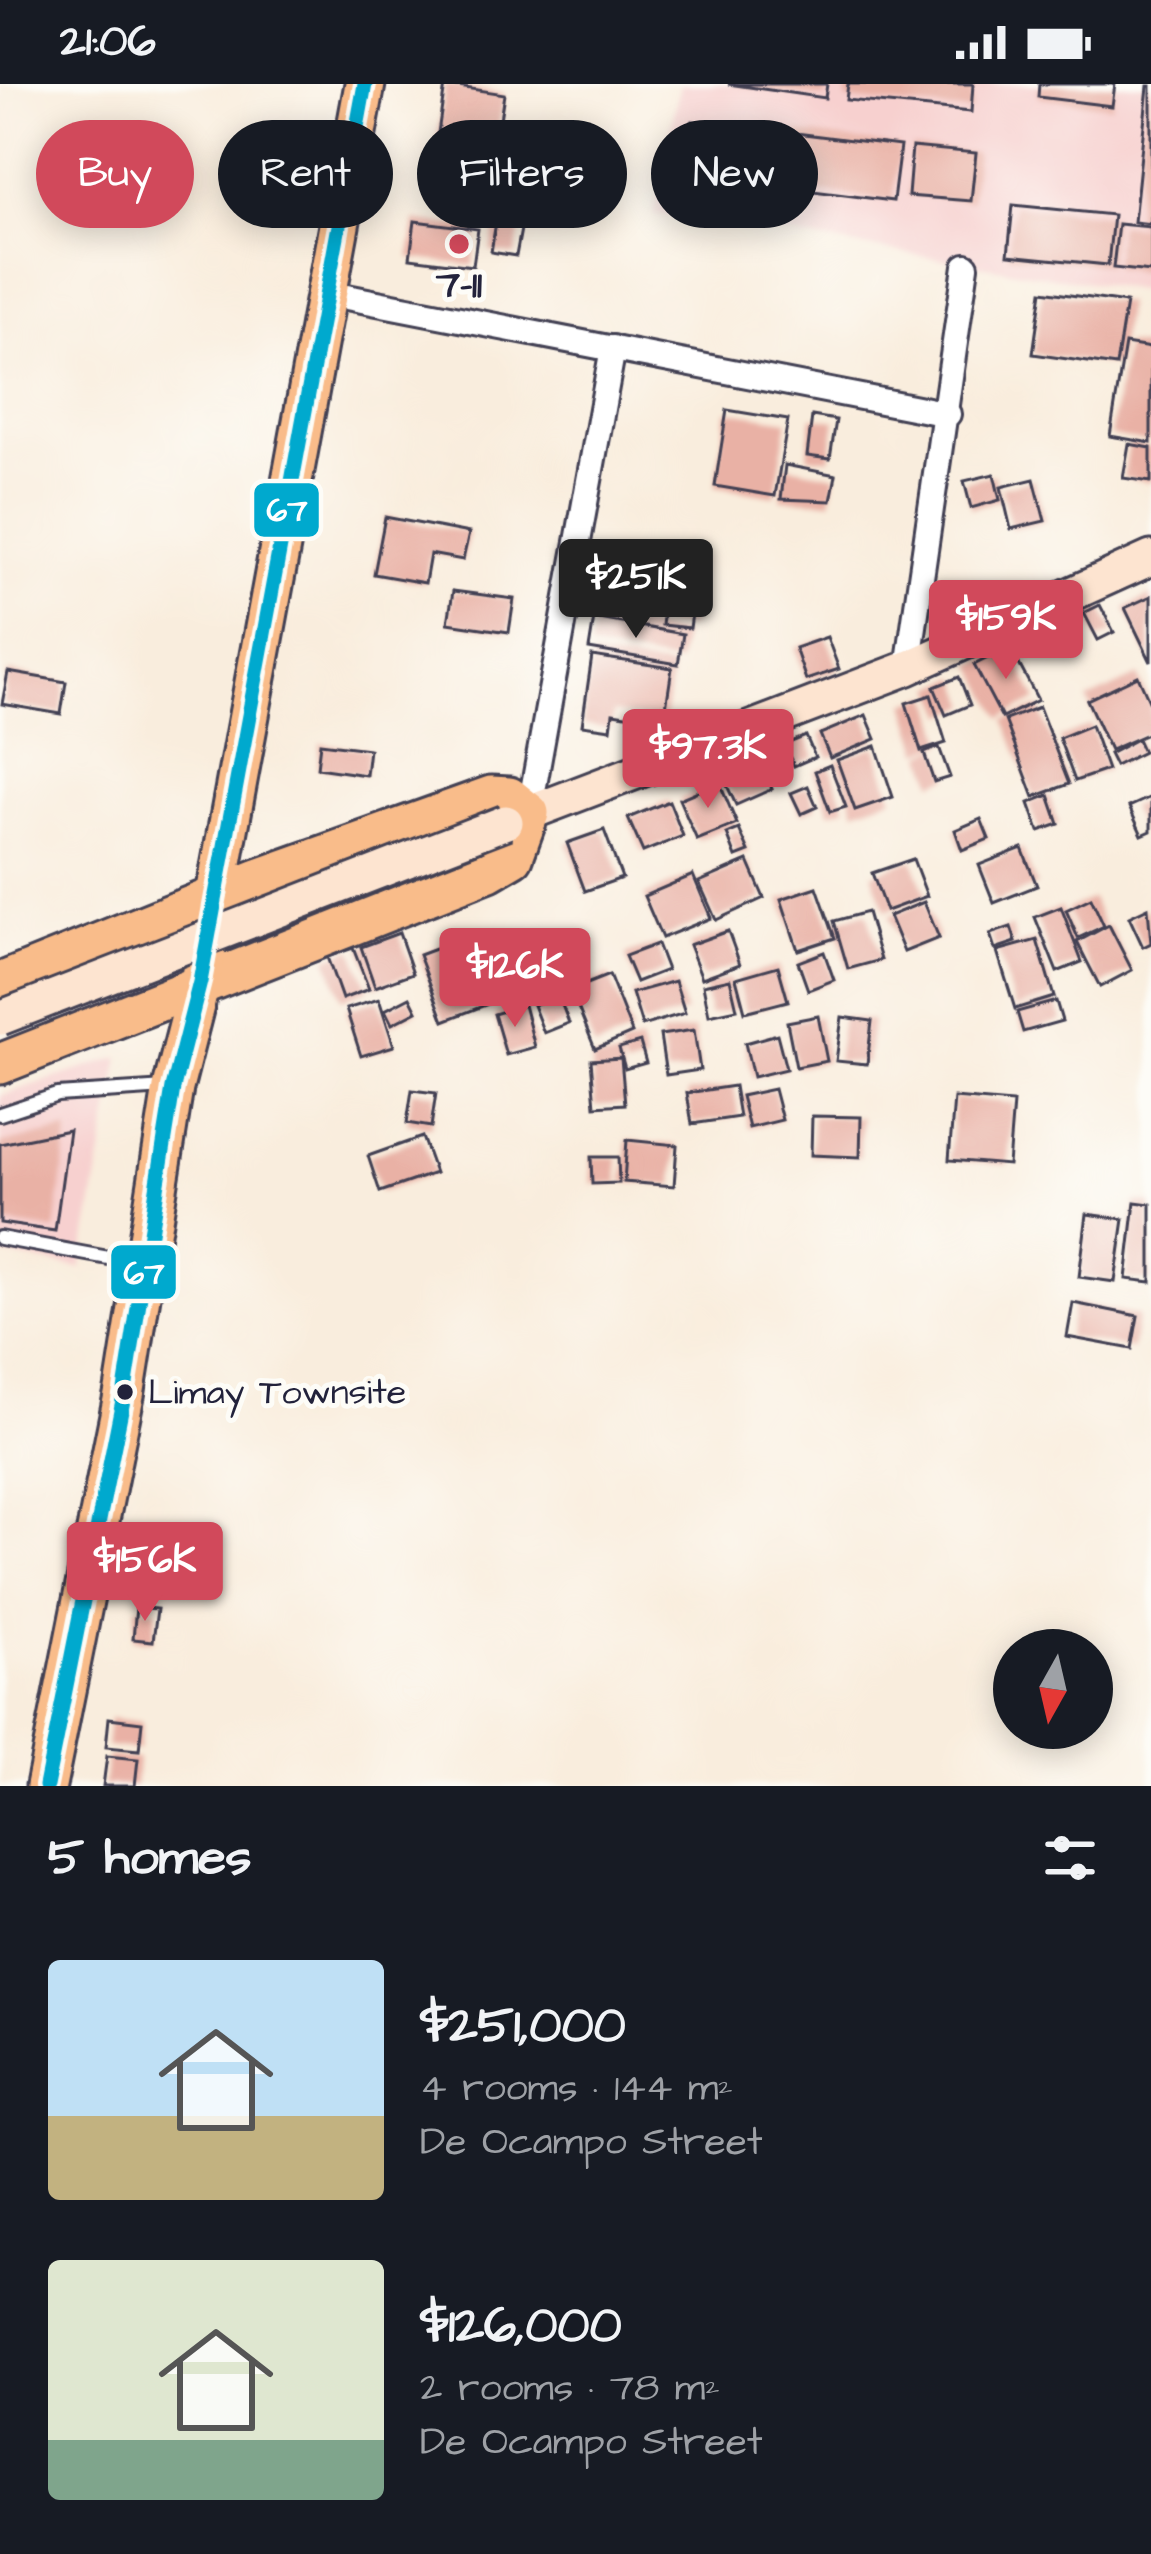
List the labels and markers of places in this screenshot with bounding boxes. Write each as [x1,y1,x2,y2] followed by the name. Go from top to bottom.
[446,231,472,257] marker: 7-11
[435,259,482,313] place label: 7-11
[552,539,720,641] pin: $251K
[922,580,1090,682] pin: $159K
[610,709,806,811] pin: $97.3K
[431,928,599,1030] pin: $126K
[148,1367,406,1418] place label: Limay Townsite
[114,1381,136,1403] marker: Limay Townsite
[61,1522,229,1624] pin: $156K

